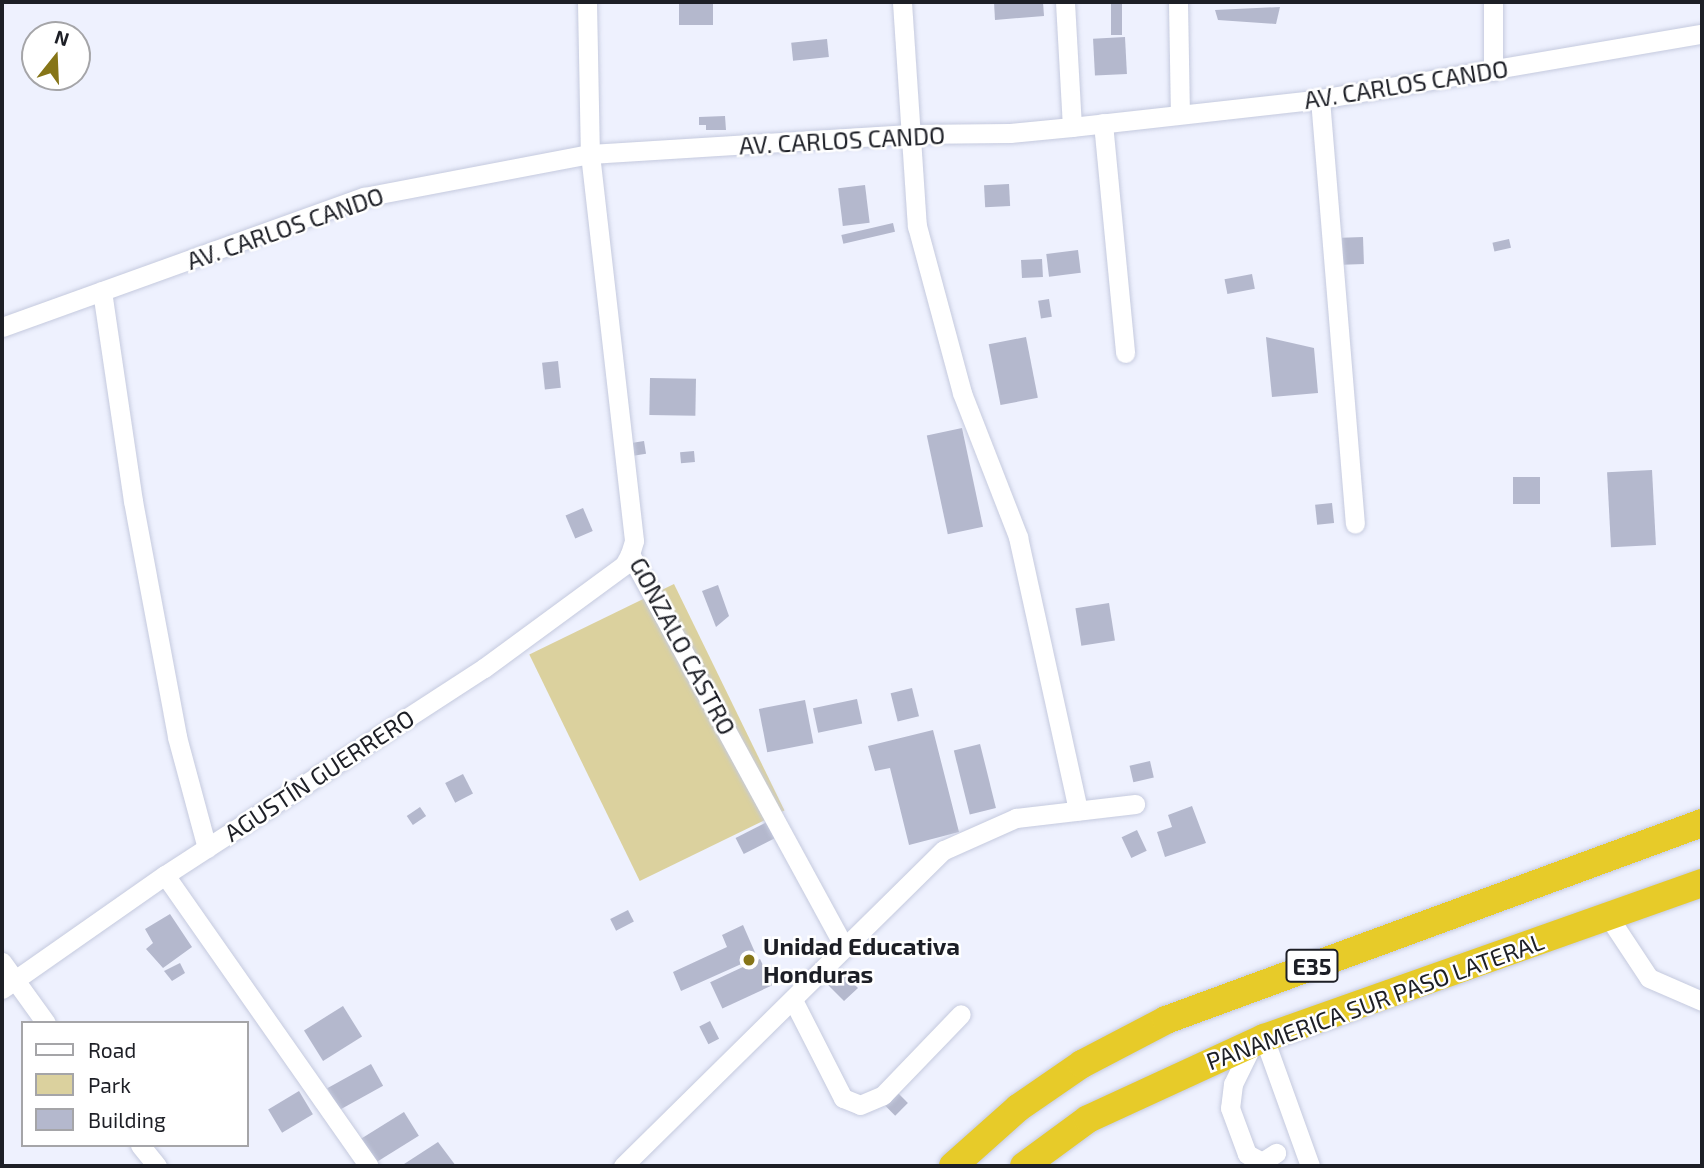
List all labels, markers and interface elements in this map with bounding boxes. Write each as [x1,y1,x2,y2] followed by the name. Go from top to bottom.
[21,21,91,91] north arrow
[52,24,72,51] text: N
[1302,54,1510,114] street label: AV. CARLOS CANDO
[738,120,946,160] street label: AV. CARLOS CANDO
[183,181,387,275] street label: AV. CARLOS CANDO
[624,552,742,740] street label: GONZALO CASTRO
[219,703,419,847] street label: AGUSTÍN GUERRERO
[1202,926,1548,1076] street label: PANAMERICA SUR PASO LATERAL
[763,932,960,988] place label: Unidad Educativa Honduras
[1284,946,1340,986] road number: E35
[741,952,757,968] marker: Unidad Educativa Honduras
[21,1021,248,1147] legend
[88,1037,136,1062] text: Road
[88,1072,131,1097] text: Park
[88,1107,166,1132] text: Building

